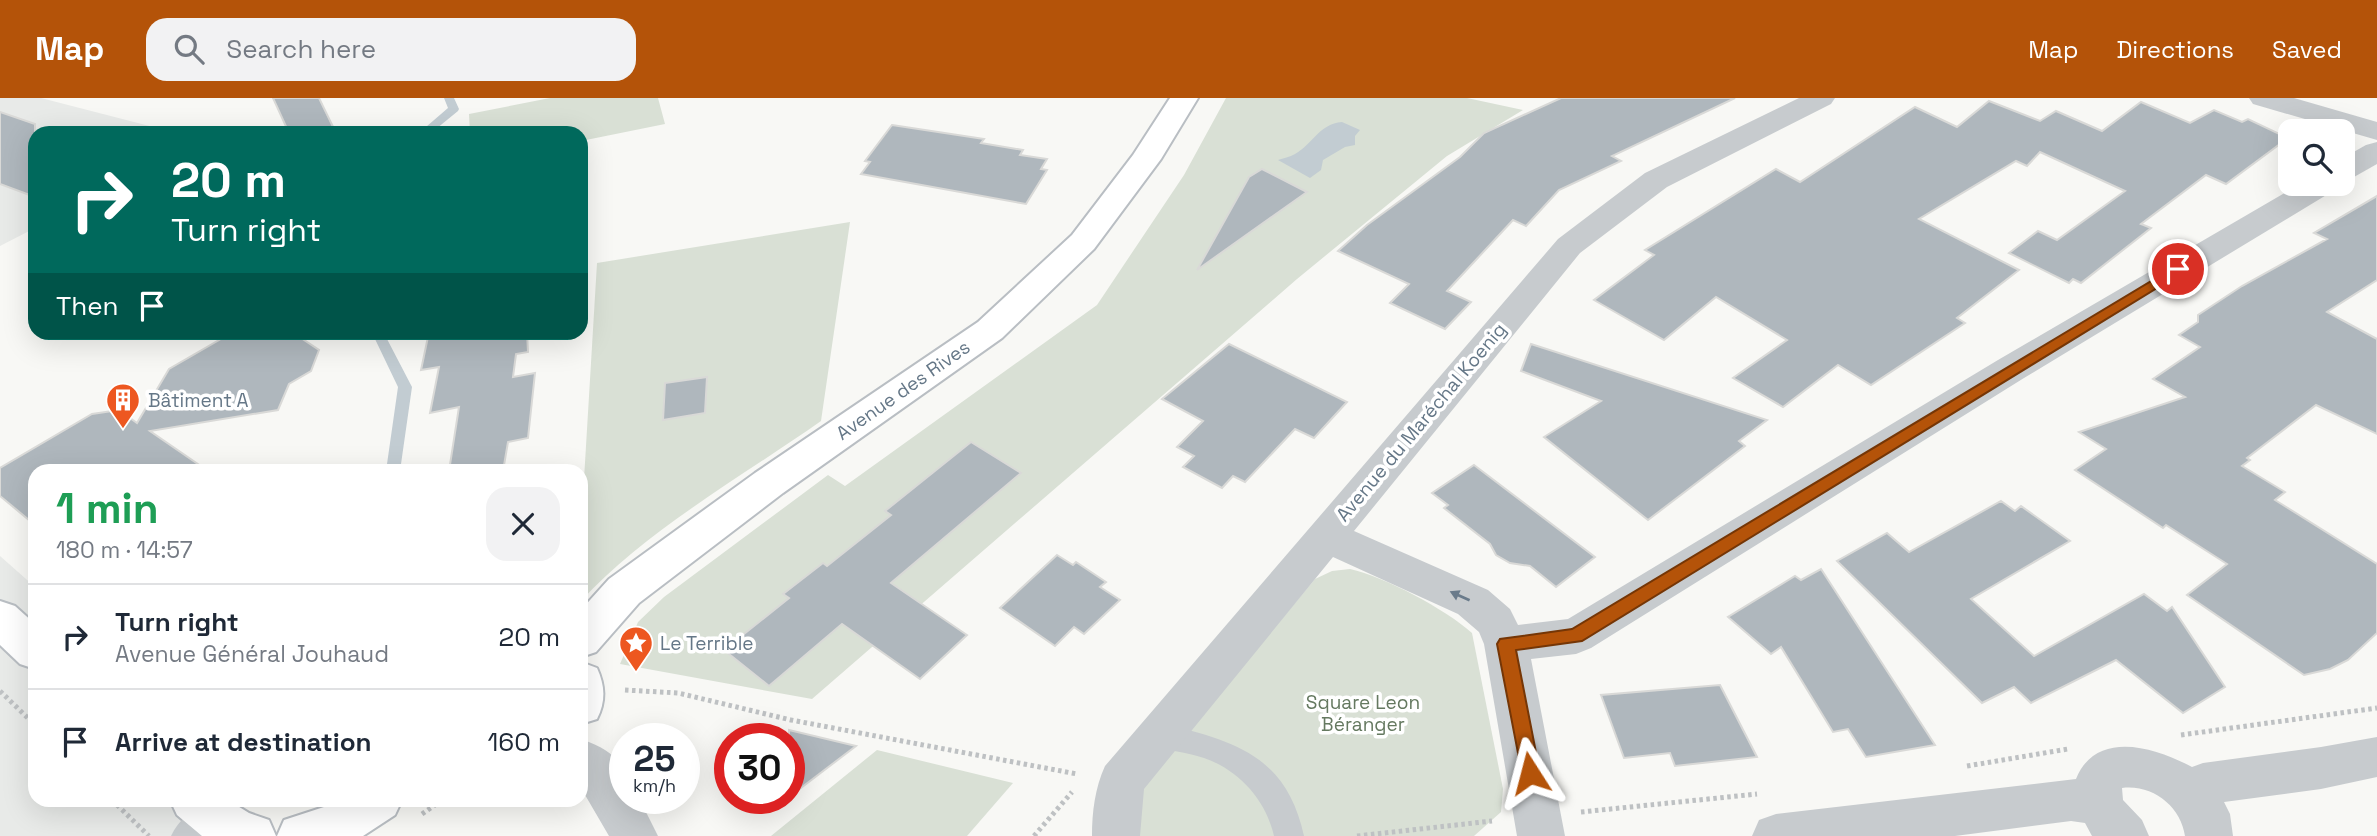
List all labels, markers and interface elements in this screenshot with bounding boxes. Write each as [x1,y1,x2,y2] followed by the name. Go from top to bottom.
[146,18,636,81] search box
[35,28,104,70] text: Map
[170,30,208,68] icon: search
[226,32,376,66] text: Search here
[2028,34,2078,65] text: Map
[2116,34,2234,65] text: Directions
[2272,34,2342,65] text: Saved
[2278,119,2355,196] map controls
[2278,119,2355,196] button: search
[171,149,286,211] text: 20 m
[56,154,147,245] icon: right
[171,210,321,250] text: Turn right
[2148,239,2208,299] pin
[2159,250,2197,288] icon: arrive
[133,287,171,325] icon: arrive
[56,289,119,323] text: Then
[1330,317,1512,527] street label: Avenue du Maréchal Koenig
[831,334,975,446] street label: Avenue des Rives
[104,381,142,430] building icon: Bâtiment A
[148,388,249,413] place label: Bâtiment A
[56,482,159,535] text: 1 min
[486,487,560,561] button: close
[56,535,193,565] text: 180 m · 14:57
[1450,590,1471,601] one-way arrow
[115,605,239,639] text: Turn right
[56,618,94,656] icon: right
[499,620,560,654] text: 20 m
[617,624,655,673] place icon: Le Terrible
[660,631,754,656] place label: Le Terrible
[115,639,389,669] text: Avenue Général Jouhaud
[1306,690,1420,737] park label: Square Leon Béranger
[56,723,94,761] icon: arrive
[714,723,805,814] speed limit sign: 30
[115,725,372,759] text: Arrive at destination
[488,725,560,759] text: 160 m
[1493,736,1567,810] position arrow
[634,737,675,781] text: 25
[633,774,676,797] text: km/h

